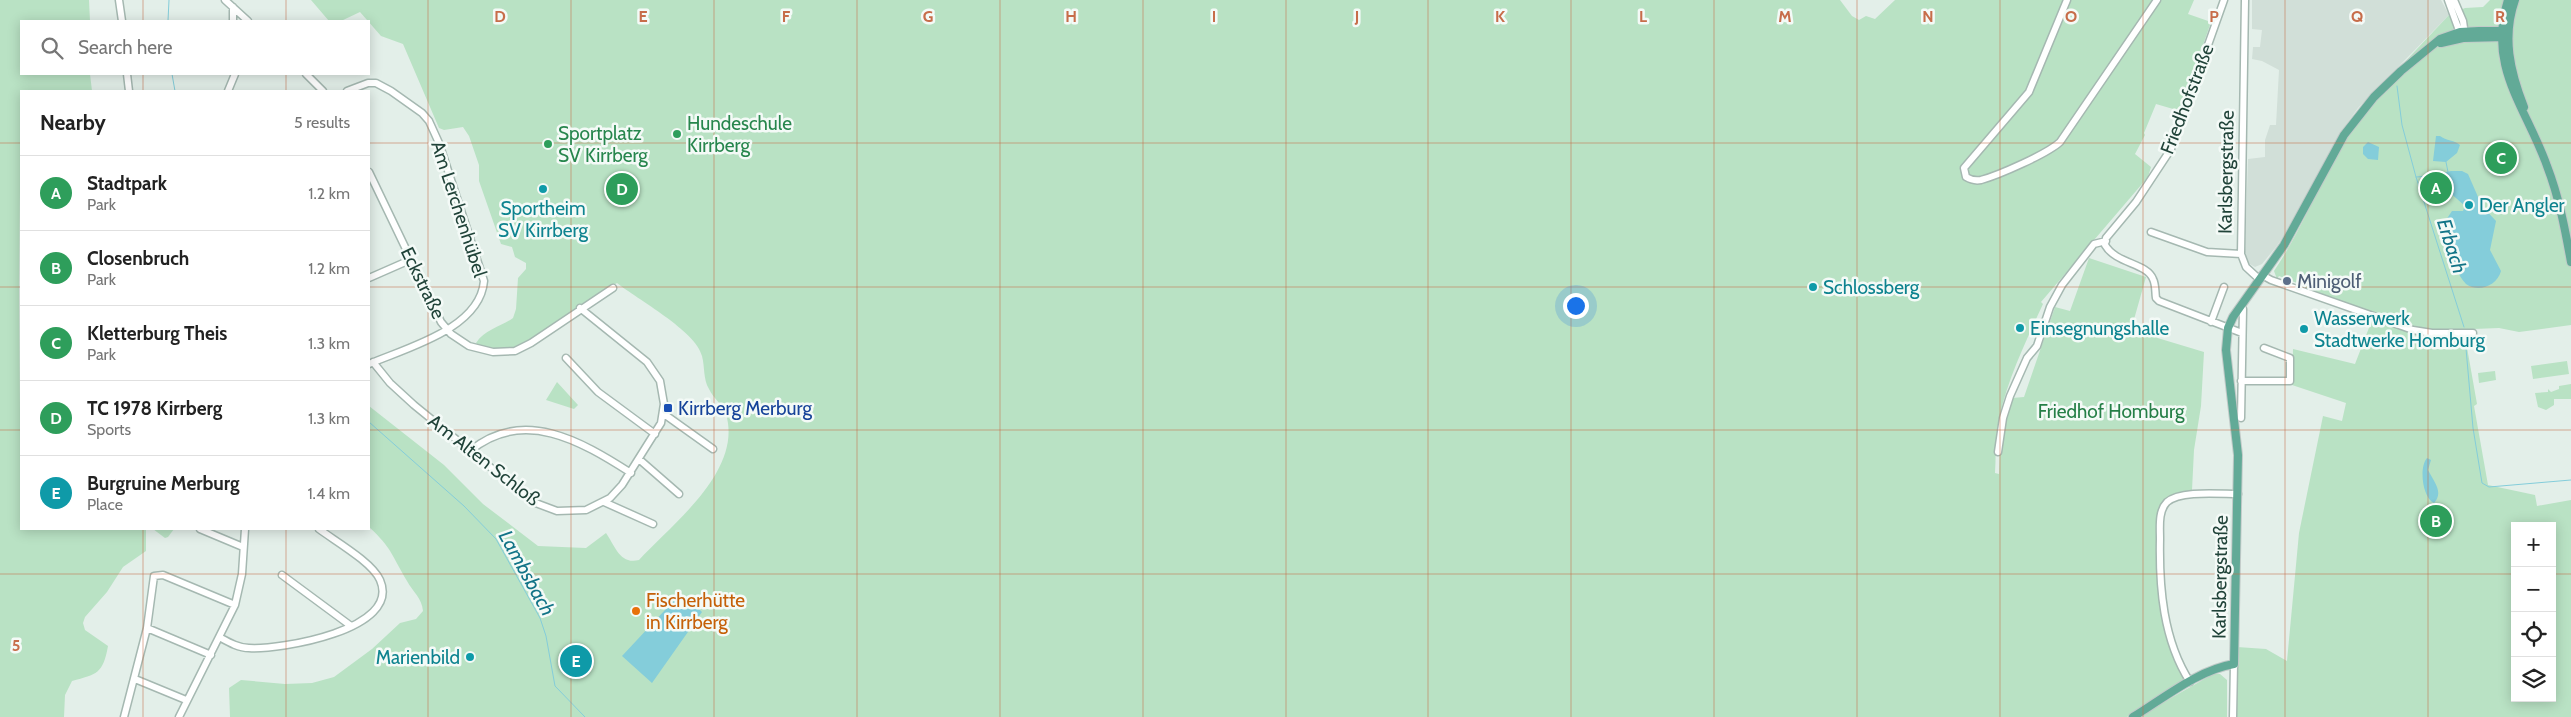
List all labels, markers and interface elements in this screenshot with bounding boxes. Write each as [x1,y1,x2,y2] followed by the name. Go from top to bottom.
[494,7,506,26] text: D
[638,7,648,26] text: E
[782,7,791,26] text: F
[923,7,933,26] text: G
[1065,7,1077,26] text: H
[1212,7,1216,26] text: I
[1354,7,1359,26] text: J
[1495,7,1505,26] text: K
[1639,7,1647,26] text: L
[1778,7,1792,26] text: M
[1922,7,1934,26] text: N
[2065,7,2077,26] text: O
[2209,7,2219,26] text: P
[2351,7,2363,26] text: Q
[2495,7,2505,26] text: R
[20,20,370,75] search box
[38,34,66,62] icon: search
[78,36,172,59] text: Search here
[2155,40,2219,157] street label: Friedhofstraße
[40,110,106,135] text: Nearby
[2213,110,2239,234] street label: Karlsbergstraße
[687,112,792,157] place label: Hundeschule Kirrberg
[294,113,350,132] text: 5 results
[558,122,648,167] place label: Sportplatz SV Kirrberg
[671,128,683,140] marker: Hundeschule Kirrberg
[426,138,492,280] street label: Am Lerchenhübel
[542,138,554,150] marker: Sportplatz SV Kirrberg
[2485,139,2517,177] pin: C
[2420,169,2452,207] pin: A
[606,170,638,208] pin: D
[87,172,167,195] text: Stadtpark
[537,183,549,195] marker: Sportheim SV Kirrberg
[51,184,61,203] text: A
[308,184,350,203] text: 1.2 km
[2479,194,2565,217] place label: Der Angler
[87,195,116,214] text: Park
[498,197,588,242] place label: Sportheim SV Kirrberg
[2463,199,2475,211] marker: Der Angler
[2432,216,2472,276] water label: Erbach
[396,243,450,323] street label: Eckstraße
[87,247,189,270] text: Closenbruch
[51,259,61,278] text: B
[308,259,350,278] text: 1.2 km
[87,270,116,289] text: Park
[2297,270,2362,293] place label: Minigolf
[2281,275,2293,287] marker: Minigolf
[1823,276,1920,299] place label: Schlossberg
[1807,281,1819,293] marker: Schlossberg
[1563,293,1589,319] your location
[2314,307,2485,352] place label: Wasserwerk Stadtwerke Homburg
[2030,317,2169,340] place label: Einsegnungshalle
[87,322,227,345] text: Kletterburg Theis
[2014,322,2026,334] marker: Einsegnungshalle
[2298,323,2310,335] marker: Wasserwerk Stadtwerke Homburg
[51,334,61,353] text: C
[308,334,350,353] text: 1.3 km
[87,345,116,364] text: Park
[87,397,222,420] text: TC 1978 Kirrberg
[678,397,812,420] place label: Kirrberg Merburg
[2038,400,2185,423] park label: Friedhof Homburg
[662,402,674,414] marker: Kirrberg Merburg
[50,409,62,428] text: D
[308,409,350,428] text: 1.3 km
[424,409,544,511] street label: Am Alten Schloß
[87,420,131,439] text: Sports
[87,472,240,495] text: Burgruine Merburg
[51,484,61,503] text: E
[307,484,350,503] text: 1.4 km
[87,495,123,514] text: Place
[2420,502,2452,540] pin: B
[2207,515,2233,639] street label: Karlsbergstraße
[2511,522,2556,702] map controls
[2511,522,2556,567] button: +
[494,526,560,620] water label: Lambsbach
[2511,567,2556,612] button: −
[646,589,745,634] place label: Fischerhütte in Kirrberg
[630,605,642,617] marker: Fischerhütte in Kirrberg
[2511,612,2556,657] button: locate
[12,636,20,655] text: 5
[560,642,592,680] pin: E
[376,646,460,669] place label: Marienbild
[464,651,476,663] marker: Marienbild
[2511,657,2556,702] button: layers

